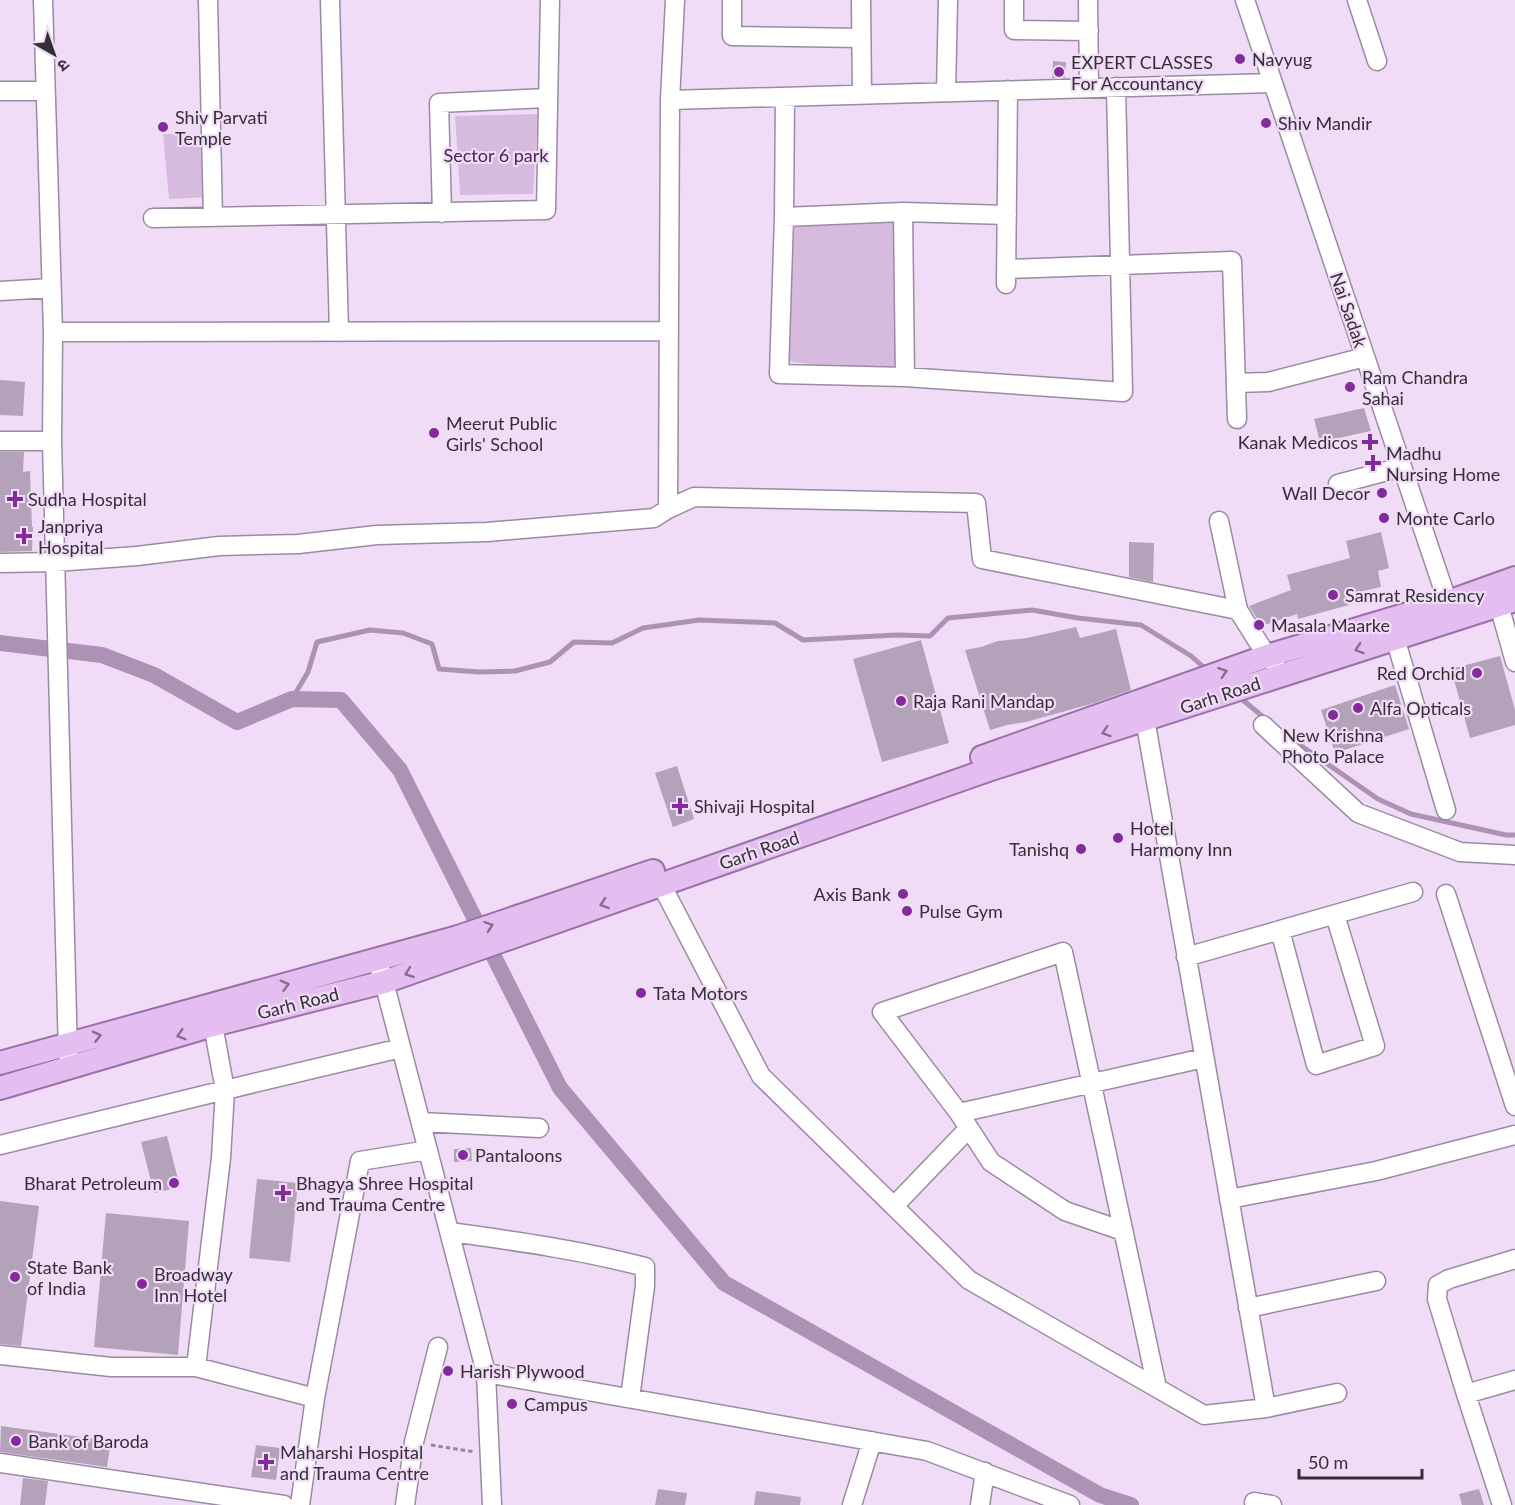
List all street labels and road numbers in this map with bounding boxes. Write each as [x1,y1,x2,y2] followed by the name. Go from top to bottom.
[1326,269,1372,351] street label: Nai Sadak
[1177,672,1263,718] street label: Garh Road
[716,826,802,874] street label: Garh Road
[255,982,341,1024] street label: Garh Road

